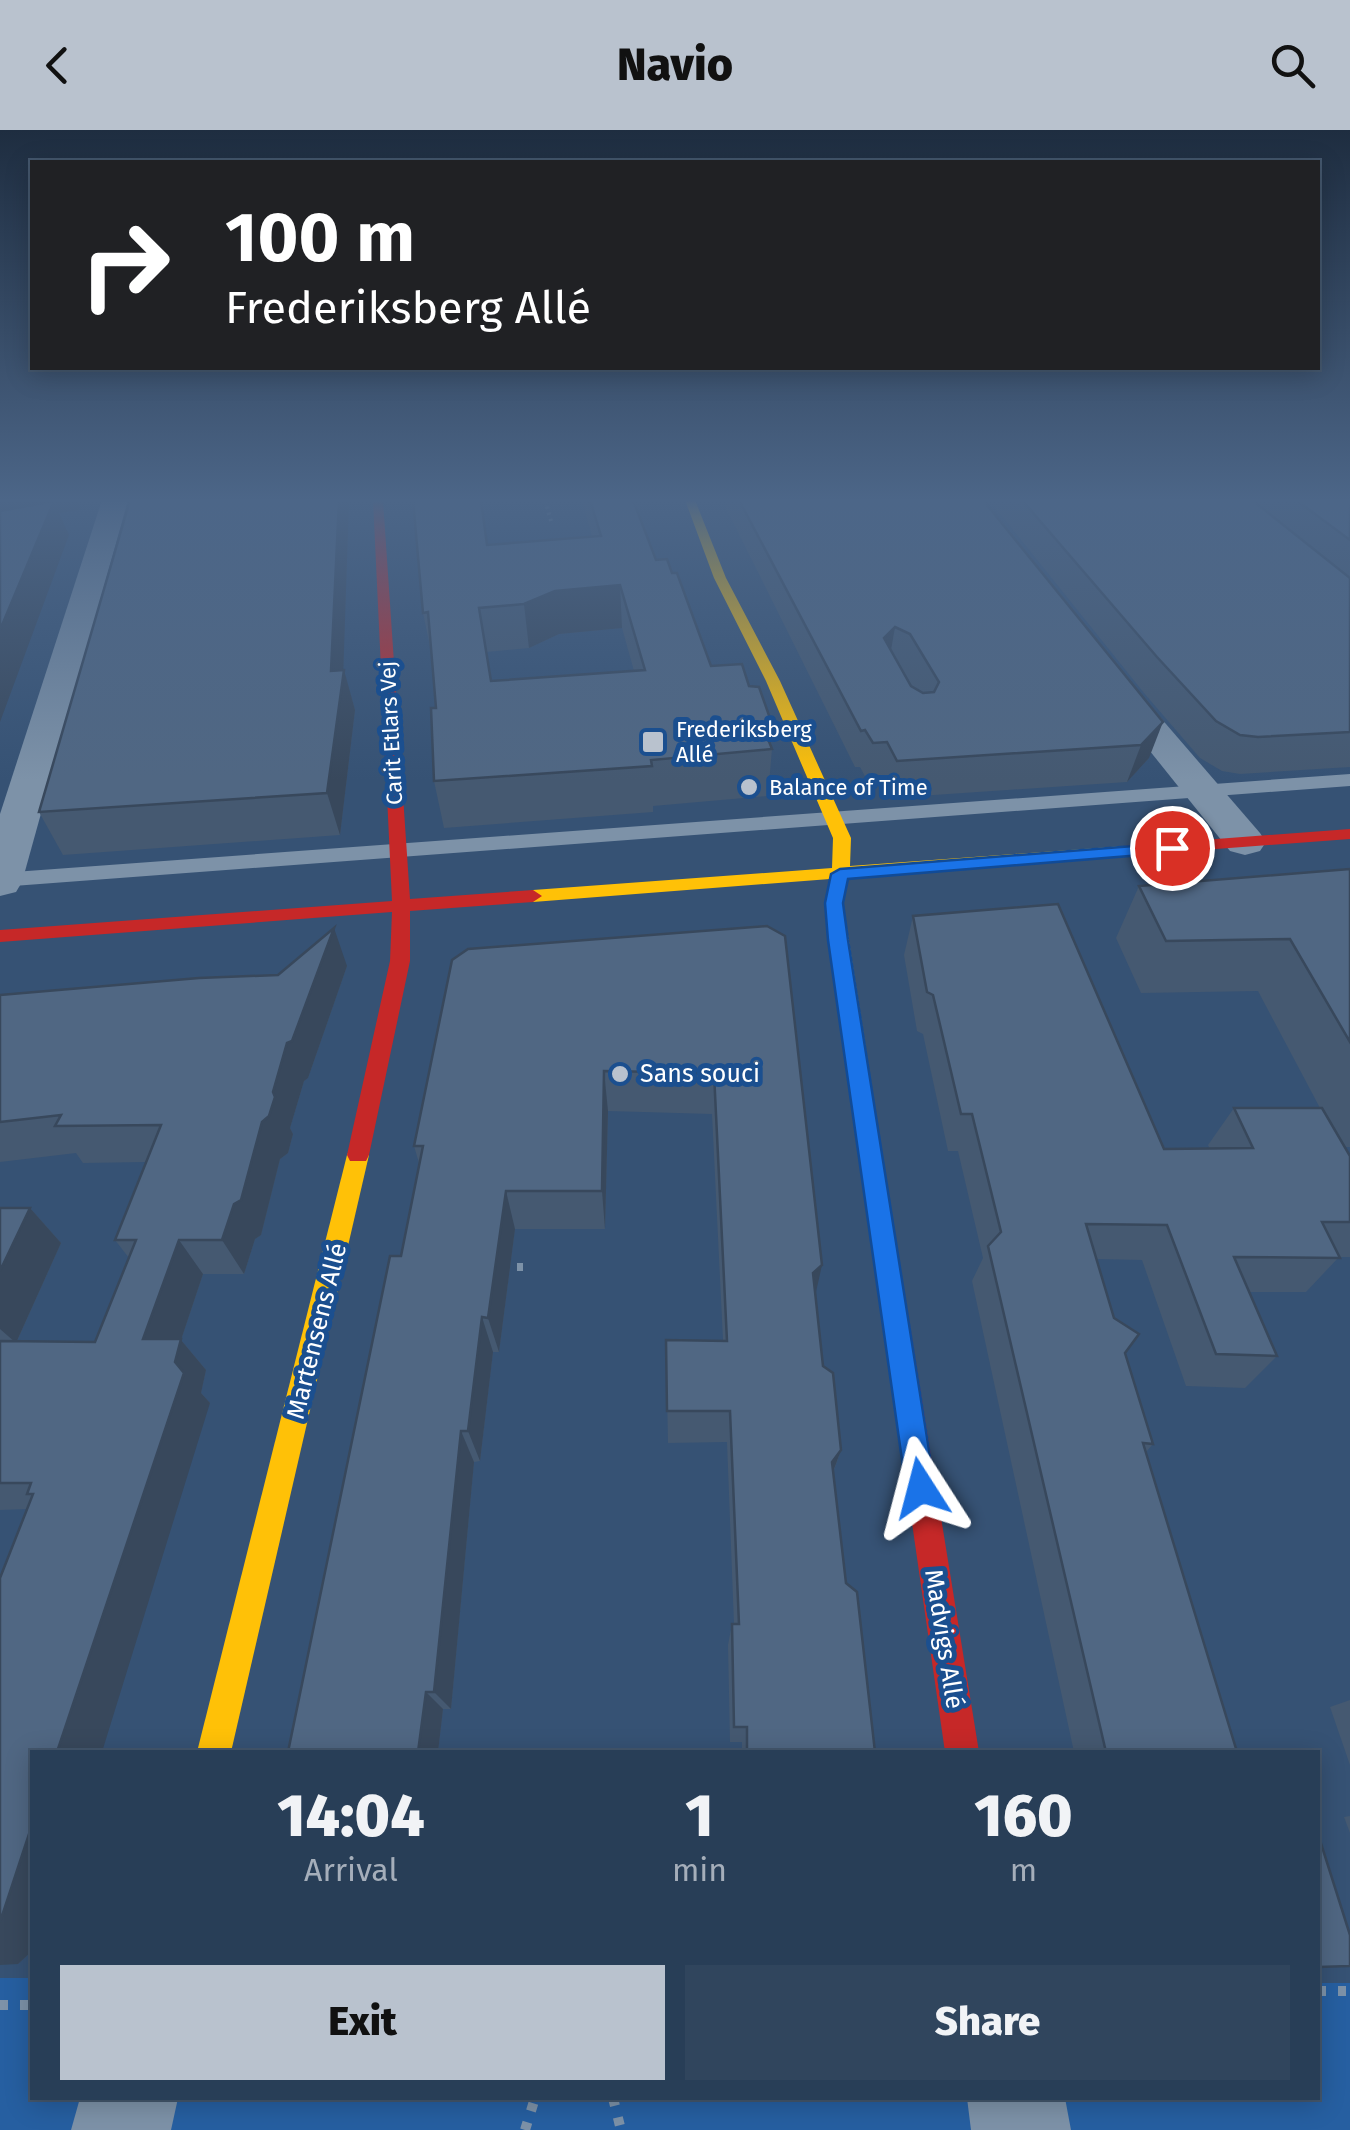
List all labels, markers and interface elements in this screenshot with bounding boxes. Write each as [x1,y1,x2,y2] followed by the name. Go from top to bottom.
[30,38,85,93] icon: back
[617,38,733,92] text: Navio
[1265,38,1320,93] icon: search
[225,196,415,280] text: 100 m
[60,200,190,330] icon: right
[225,281,591,335] text: Frederiksberg Allé
[374,660,408,806] street label: Carit Etlars Vej
[676,716,812,768] place label: Frederiksberg Allé
[640,729,666,755] marker: Frederiksberg Allé
[769,774,928,801] place label: Balance of Time
[738,776,760,798] marker: Balance of Time
[1130,806,1215,891] pin
[1145,821,1200,876] icon: arrive
[640,1059,760,1089] place label: Sans souci
[609,1063,631,1085] marker: Sans souci
[281,1240,353,1422] street label: Martensens Allé
[869,1436,973,1540] position arrow
[918,1567,970,1711] street label: Madvigs Allé
[277,1780,425,1852] text: 14:04
[685,1780,714,1852] text: 1
[974,1780,1073,1852] text: 160
[304,1851,398,1889] text: Arrival
[672,1851,727,1889] text: min
[1010,1851,1037,1889] text: m
[60,1965,665,2080] button: Exit
[685,1965,1290,2080] button: Share

